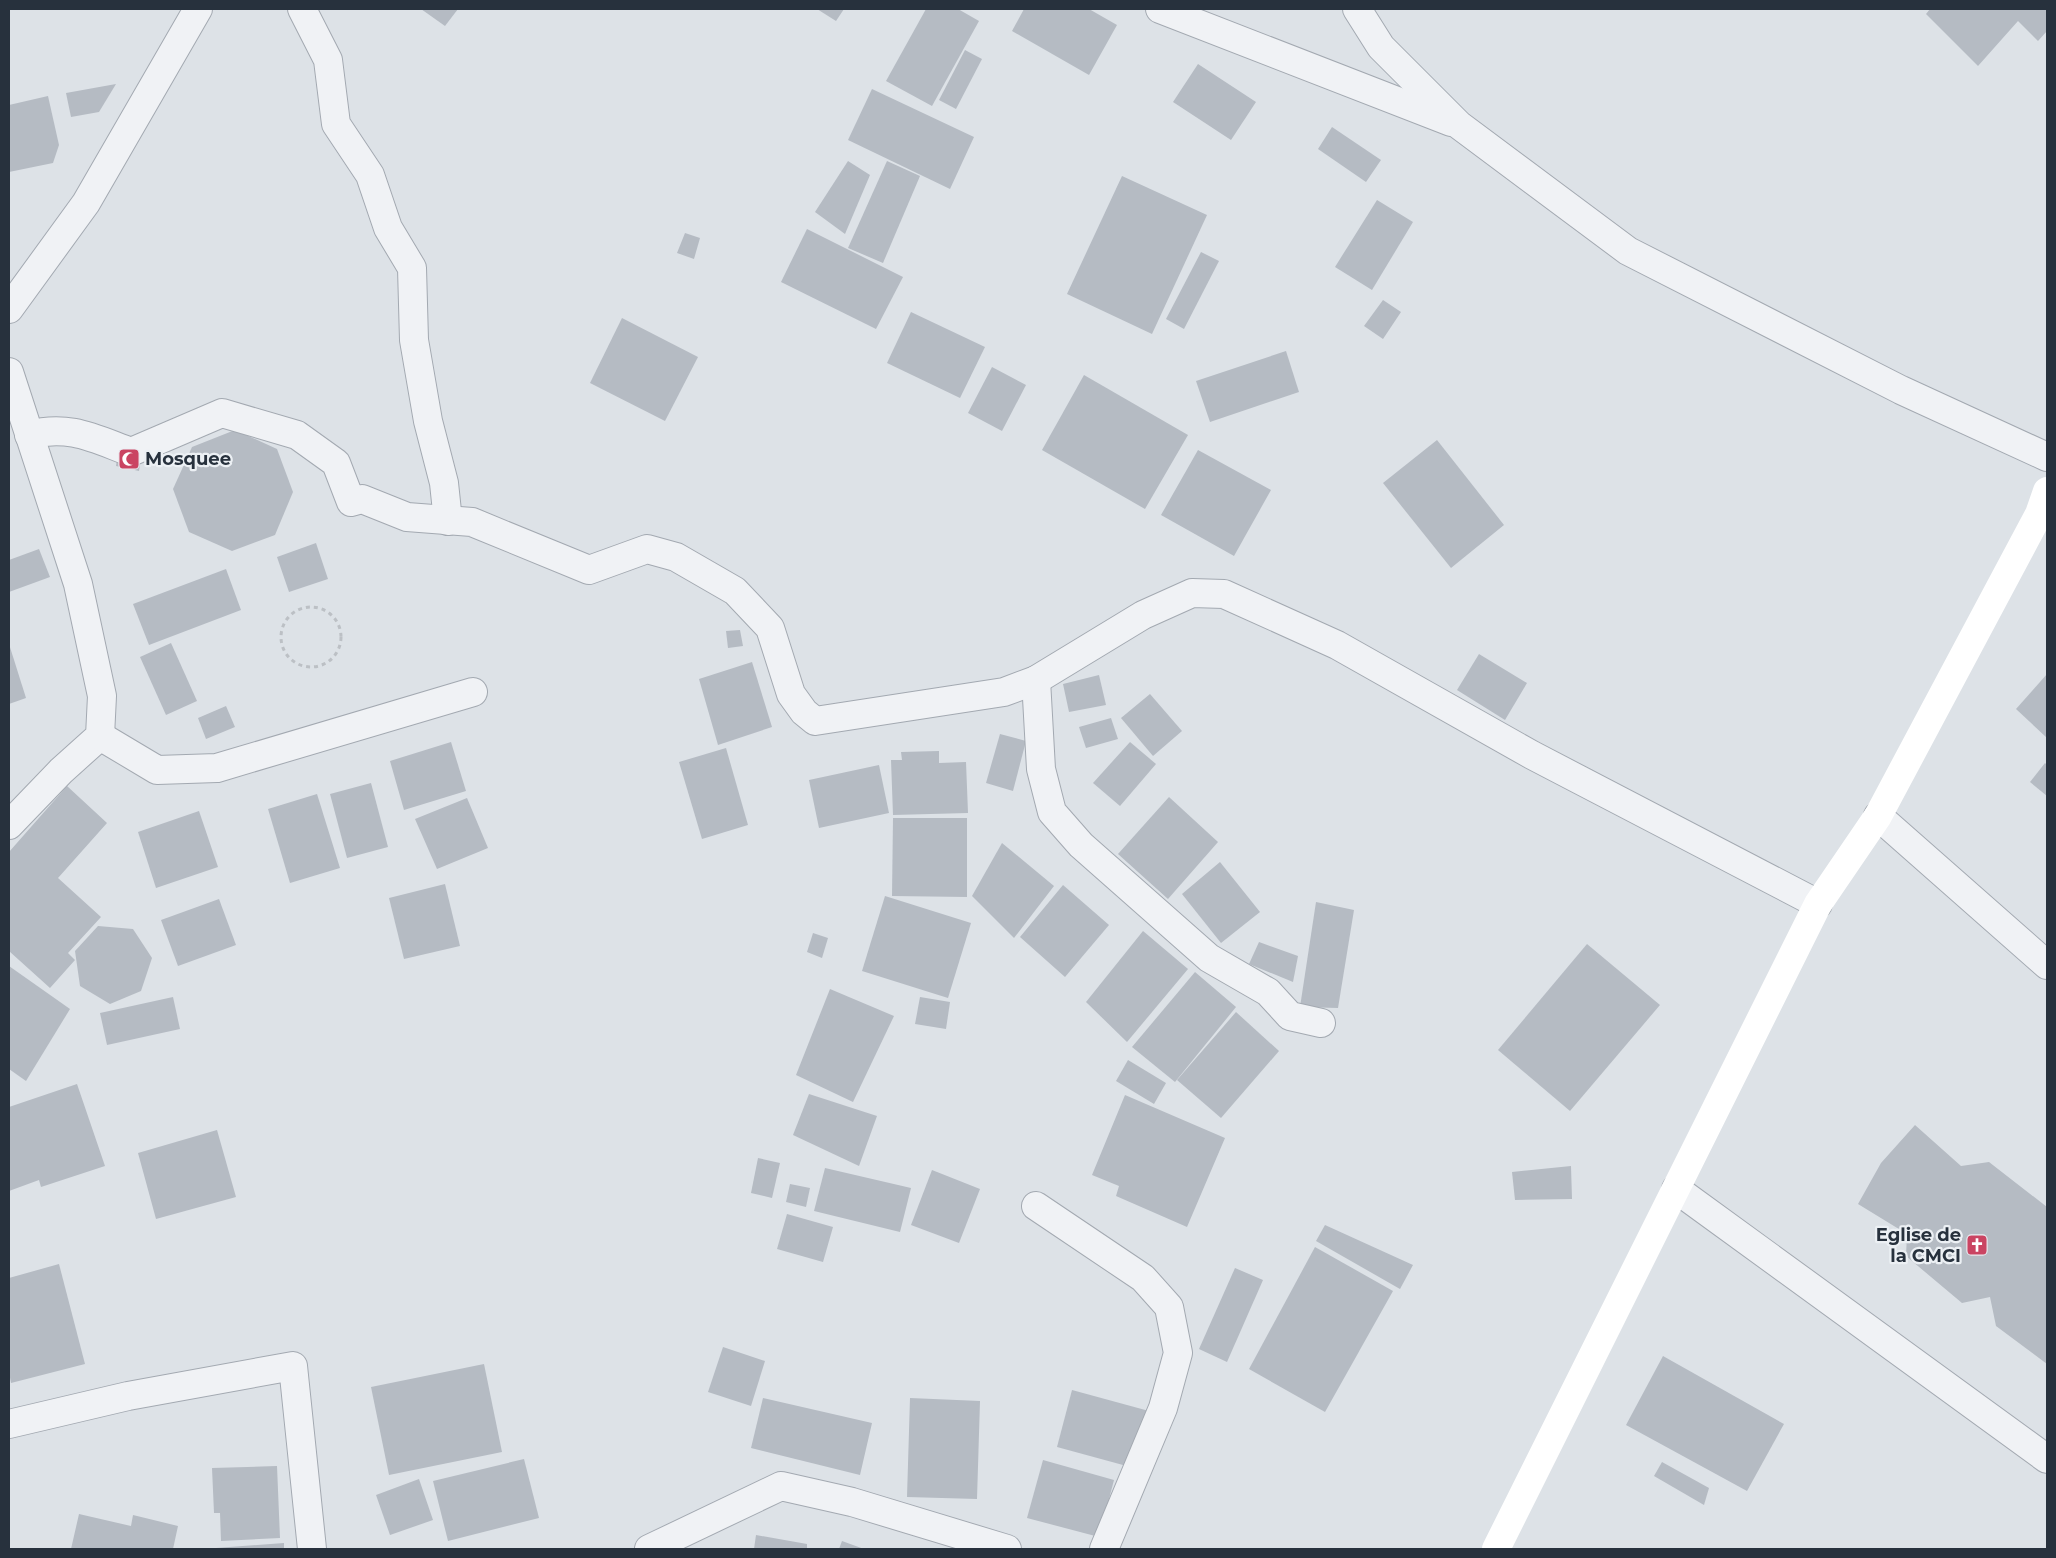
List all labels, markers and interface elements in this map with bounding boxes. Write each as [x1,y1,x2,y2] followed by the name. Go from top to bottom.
[117,447,141,471] mosque icon: Mosquee
[145,448,231,470] place label: Mosquee
[1876,1224,1961,1267] place label: Eglise de la CMCI
[1965,1233,1989,1257] church icon: Eglise de la CMCI

